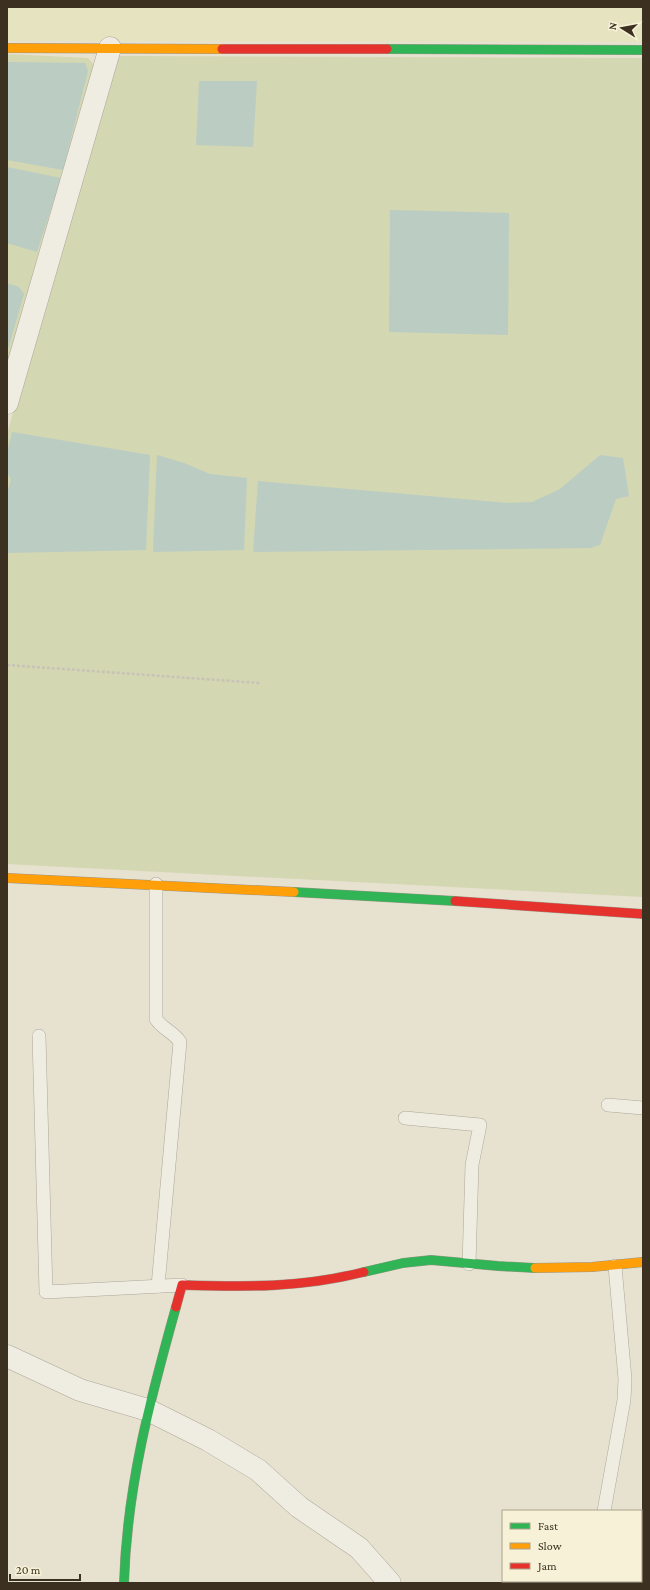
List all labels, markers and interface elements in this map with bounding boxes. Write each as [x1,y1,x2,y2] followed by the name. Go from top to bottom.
[602,8,642,48] north arrow
[606,21,619,31] text: N
[502,1510,642,1582] legend
[538,1519,559,1533] text: Fast
[538,1539,562,1553] text: Slow
[10,1556,80,1582] scale bar
[537,1559,557,1573] text: Jam
[16,1563,41,1577] text: 20 m

